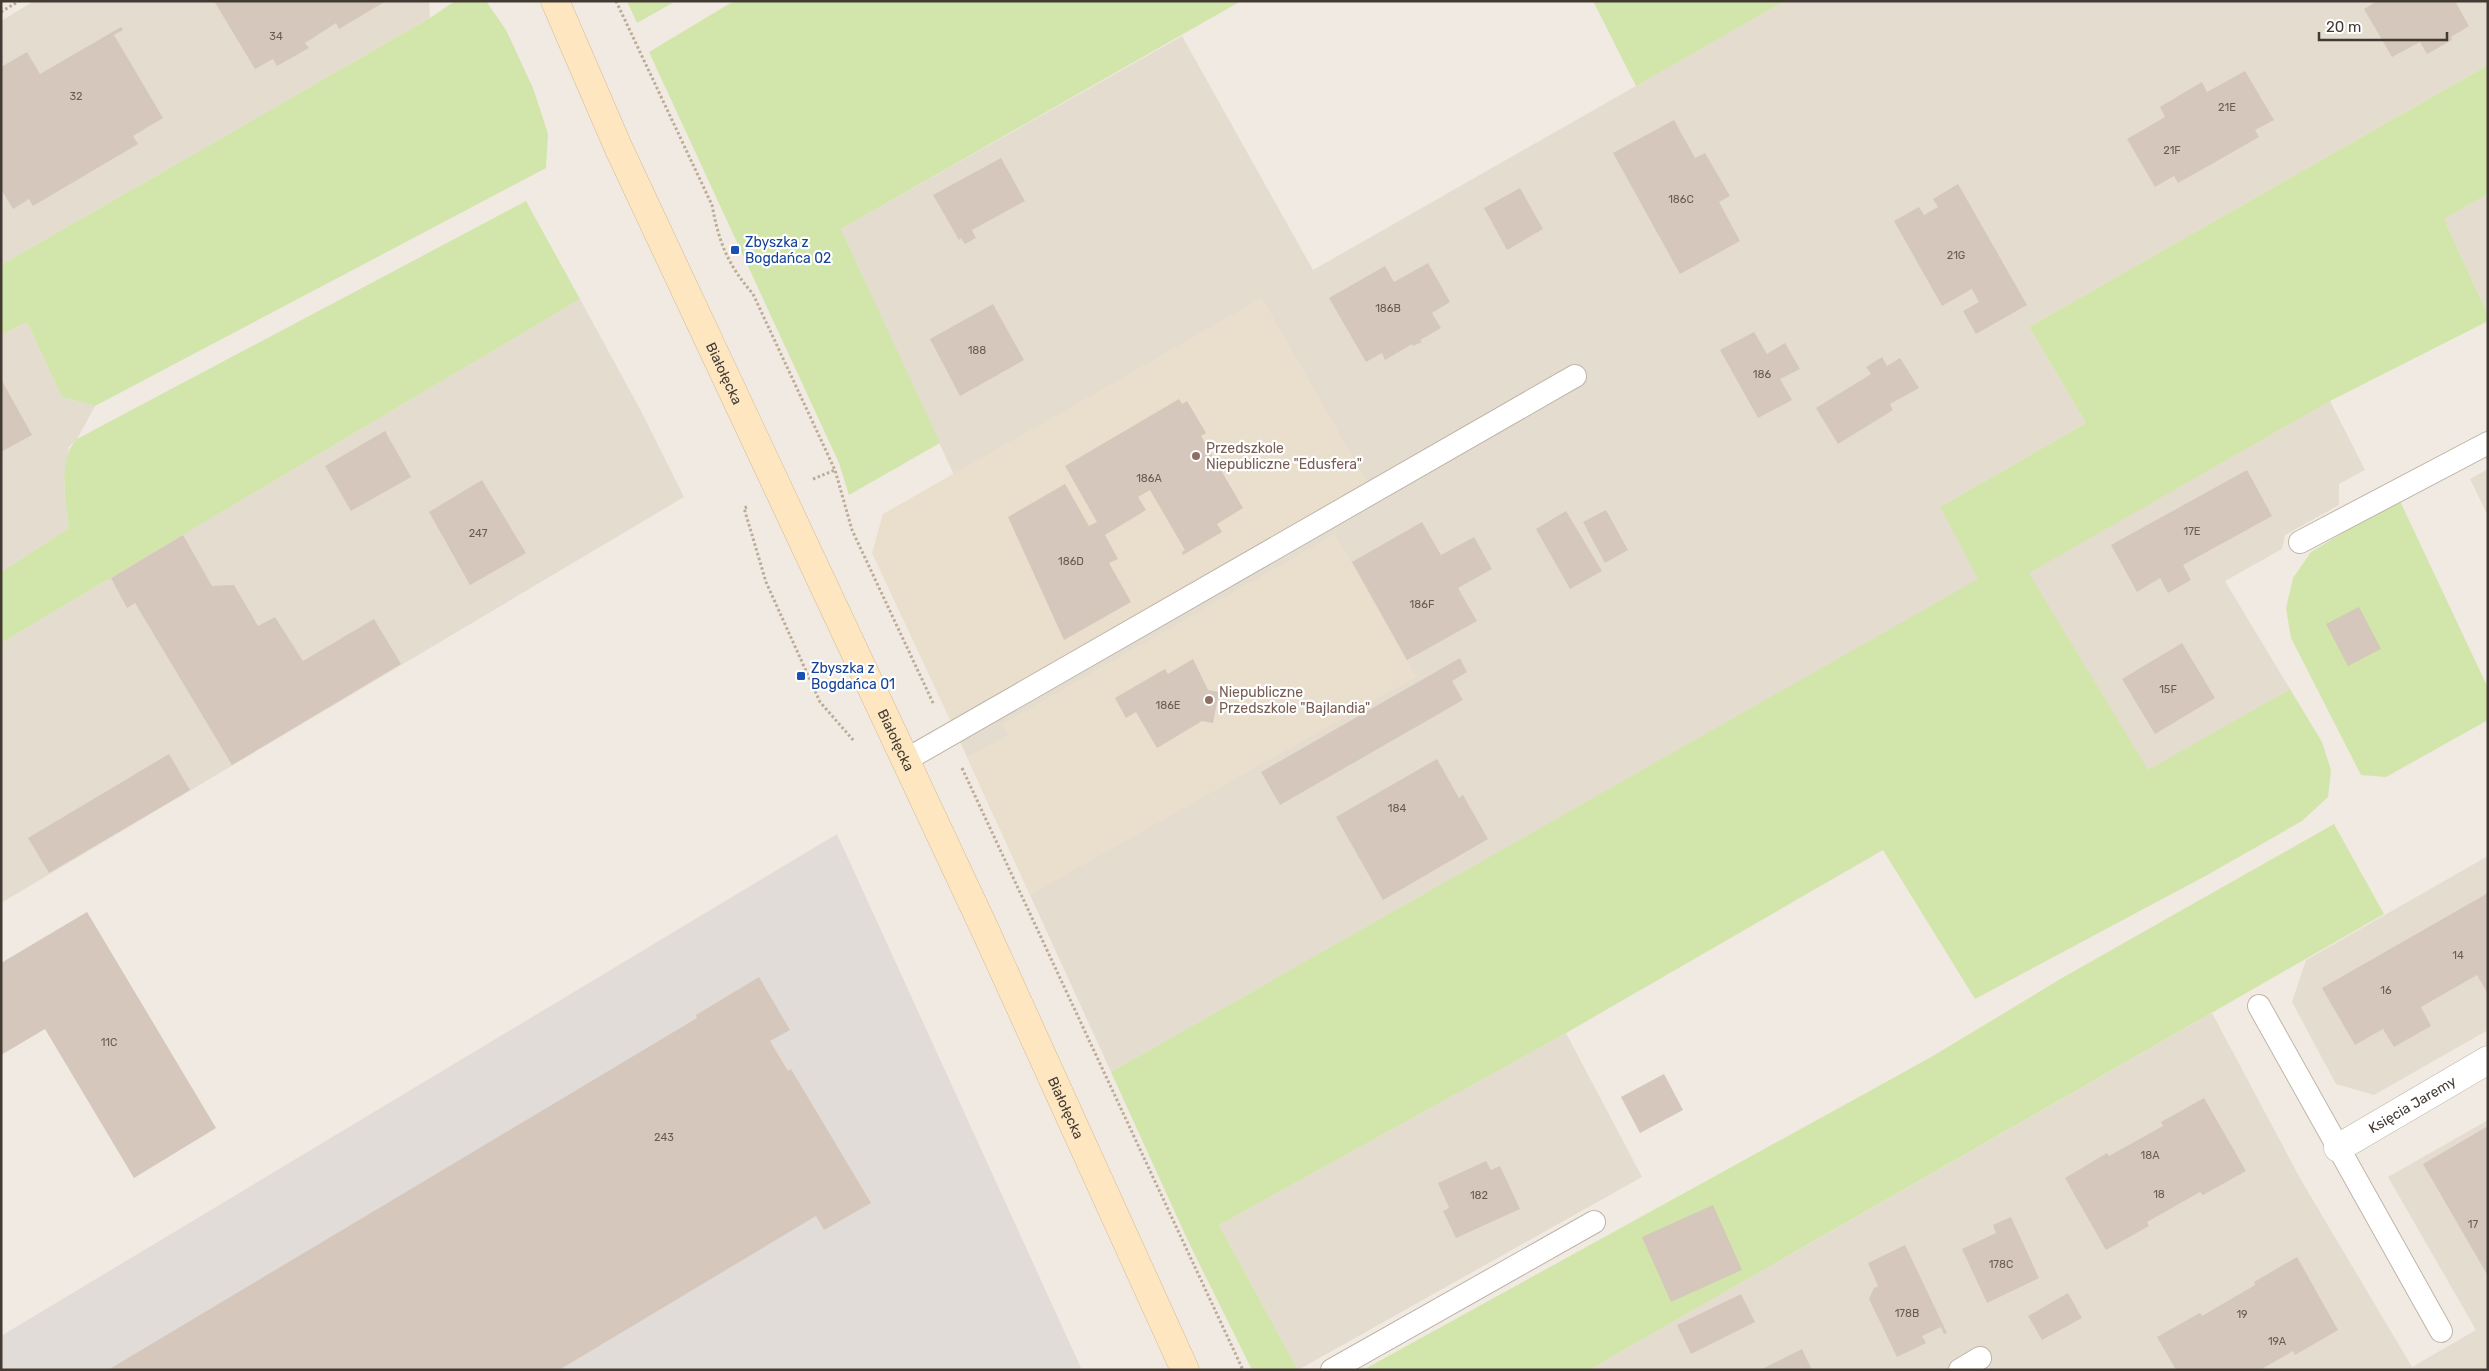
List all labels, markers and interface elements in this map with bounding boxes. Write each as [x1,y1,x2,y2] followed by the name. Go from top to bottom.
[2319,10,2446,42] scale bar
[2326,18,2361,36] text: 20 m
[269,30,283,43] house number: 34
[69,90,83,103] house number: 32
[2218,101,2236,114] house number: 21E
[2163,144,2181,157] house number: 21F
[1668,193,1694,206] house number: 186C
[745,234,831,267] place label: Zbyszka z Bogdańca 02
[729,244,741,256] marker: Zbyszka z Bogdańca 02
[1947,249,1965,262] house number: 21G
[1375,302,1401,315] house number: 186B
[702,340,746,407] street label: Białołęcka
[968,344,986,357] house number: 188
[1753,368,1772,381] house number: 186
[1206,440,1362,473] place label: Przedszkole Niepubliczne "Edusfera"
[1190,450,1202,462] marker: Przedszkole Niepubliczne "Edusfera"
[1136,472,1162,485] house number: 186A
[2183,525,2201,538] house number: 17E
[469,527,488,540] house number: 247
[1058,555,1084,568] house number: 186D
[1410,598,1434,611] house number: 186F
[811,660,895,693] place label: Zbyszka z Bogdańca 01
[795,670,807,682] marker: Zbyszka z Bogdańca 01
[2159,683,2177,696] house number: 15F
[1219,684,1370,717] place label: Niepubliczne Przedszkole "Bajlandia"
[1203,694,1215,706] marker: Niepubliczne Przedszkole "Bajlandia"
[1155,699,1181,712] house number: 186E
[874,706,917,774] street label: Białołęcka
[1388,802,1406,815] house number: 184
[2452,949,2464,962] house number: 14
[2380,984,2392,997] house number: 16
[101,1036,117,1049] house number: 11C
[2366,1073,2459,1137] street label: Księcia Jaremy
[1044,1074,1087,1142] street label: Białołęcka
[654,1131,674,1144] house number: 243
[2140,1149,2160,1162] house number: 18A
[2153,1188,2165,1201] house number: 18
[1470,1189,1488,1202] house number: 182
[2468,1218,2479,1231] house number: 17
[1989,1258,2013,1271] house number: 178C
[1895,1307,1919,1320] house number: 178B
[2236,1308,2248,1321] house number: 19
[2268,1335,2287,1348] house number: 19A

